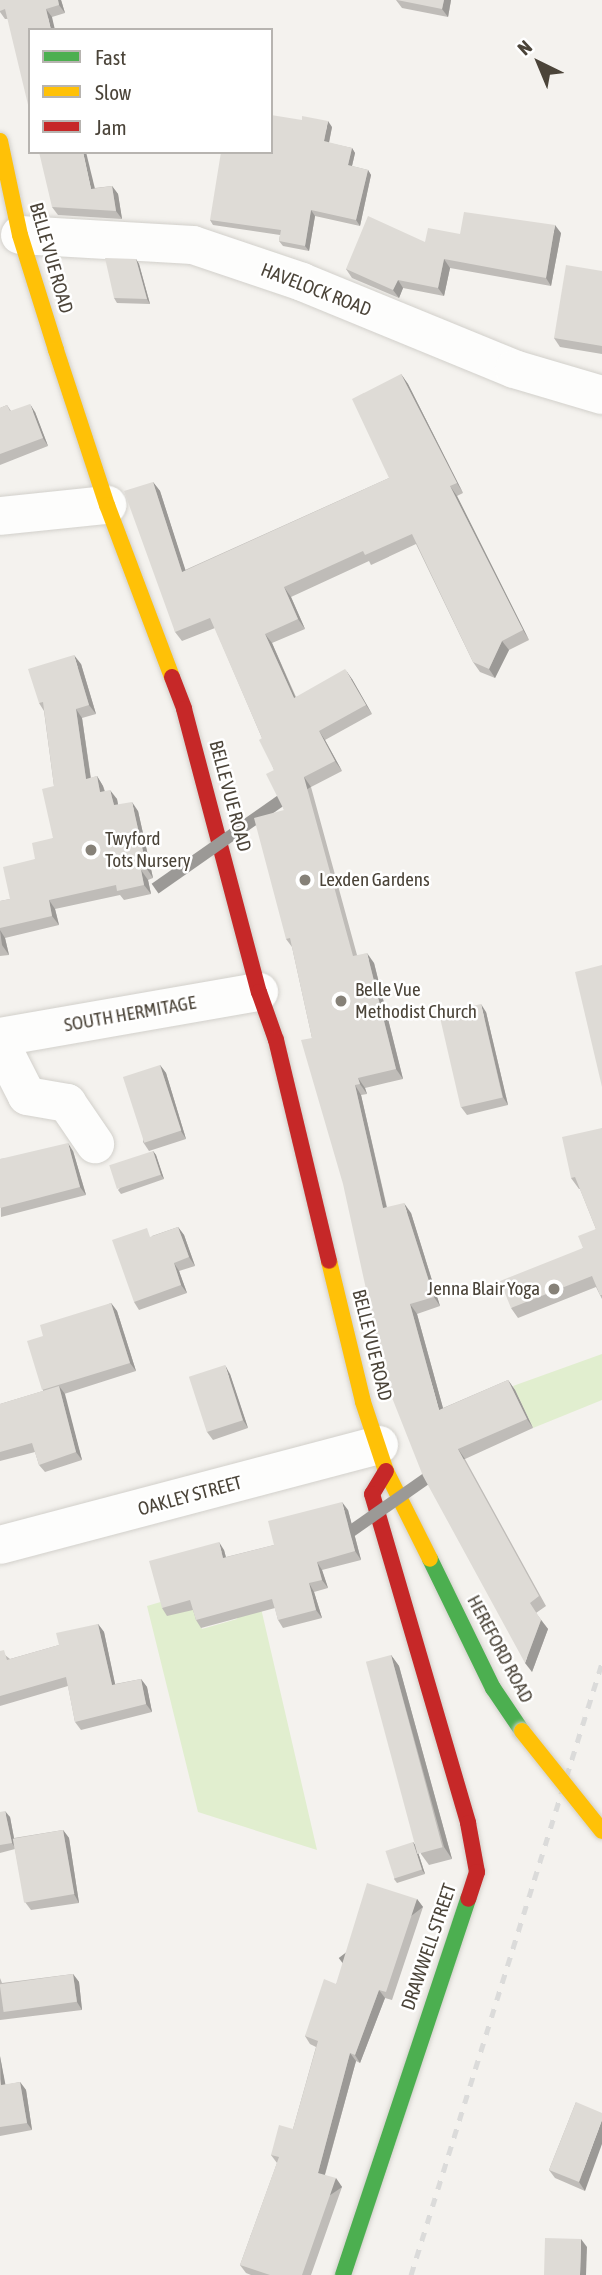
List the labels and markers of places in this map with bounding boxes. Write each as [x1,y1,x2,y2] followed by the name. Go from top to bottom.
[105,828,191,872] place label: Twyford Tots Nursery
[83,842,99,858] marker: Twyford Tots Nursery
[319,869,430,891] place label: Lexden Gardens
[297,872,313,888] marker: Lexden Gardens
[355,979,477,1023] place label: Belle Vue Methodist Church
[333,993,349,1009] marker: Belle Vue Methodist Church
[427,1278,540,1300] place label: Jenna Blair Yoga
[546,1281,562,1297] marker: Jenna Blair Yoga

